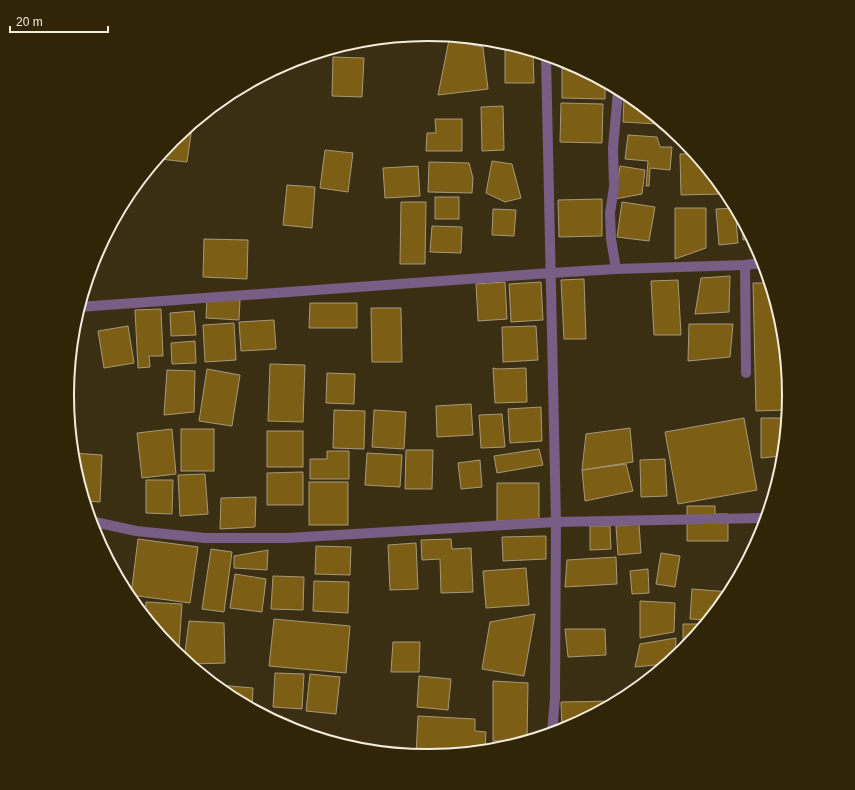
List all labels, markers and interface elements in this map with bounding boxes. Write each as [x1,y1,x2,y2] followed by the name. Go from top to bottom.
[10,8,108,34] scale bar
[16,15,43,29] text: 20 m

